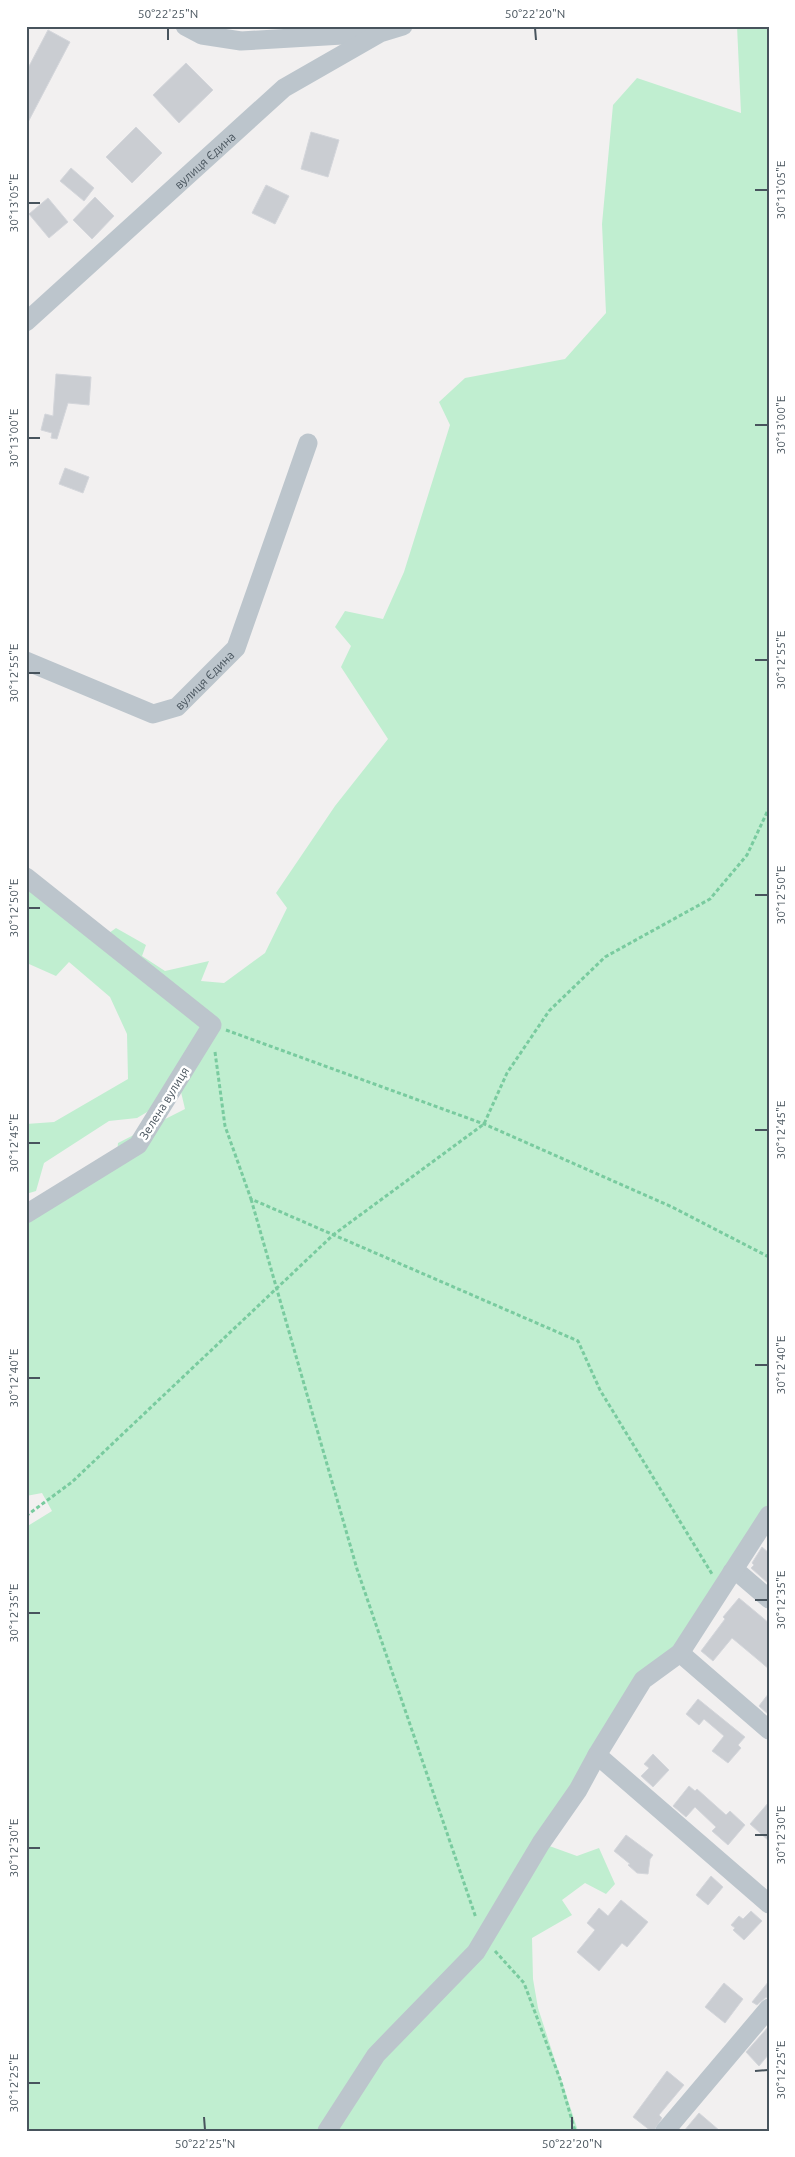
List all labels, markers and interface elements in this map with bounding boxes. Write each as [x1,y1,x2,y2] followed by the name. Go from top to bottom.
[138,7,198,20] text: 50°22'25"N
[505,7,565,20] text: 50°22'20"N
[171,129,238,191] street label: вулиця Єдина
[774,160,787,219] text: 30°13'05"E
[7,173,20,232] text: 30°13'05"E
[774,395,787,454] text: 30°13'00"E
[7,408,20,467] text: 30°13'00"E
[774,630,787,689] text: 30°12'55"E
[7,643,20,702] text: 30°12'55"E
[172,648,236,712] street label: вулиця Єдина
[774,865,787,924] text: 30°12'50"E
[7,878,20,937] text: 30°12'50"E
[137,1064,191,1142] street label: Зелена вулиця
[774,1100,787,1159] text: 30°12'45"E
[7,1113,20,1172] text: 30°12'45"E
[774,1335,787,1394] text: 30°12'40"E
[7,1348,20,1407] text: 30°12'40"E
[774,1570,787,1629] text: 30°12'35"E
[7,1583,20,1642] text: 30°12'35"E
[774,1805,787,1864] text: 30°12'30"E
[7,1818,20,1877] text: 30°12'30"E
[774,2040,787,2099] text: 30°12'25"E
[7,2053,20,2112] text: 30°12'25"E
[175,2137,235,2150] text: 50°22'25"N
[542,2137,602,2150] text: 50°22'20"N

